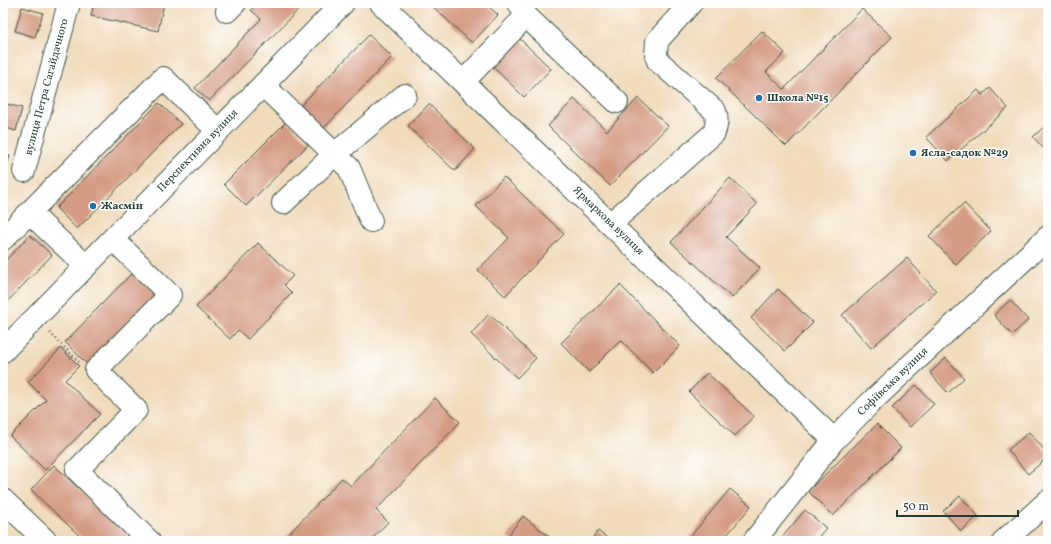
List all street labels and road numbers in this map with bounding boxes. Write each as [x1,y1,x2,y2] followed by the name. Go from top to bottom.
[22,17,73,157] street label: вулиця Петра Сагайдачного
[154,106,242,196] street label: Перспективна вулиця
[569,183,647,259] street label: Ярмаркова вулиця
[854,344,932,420] street label: Софіївська вулиця

